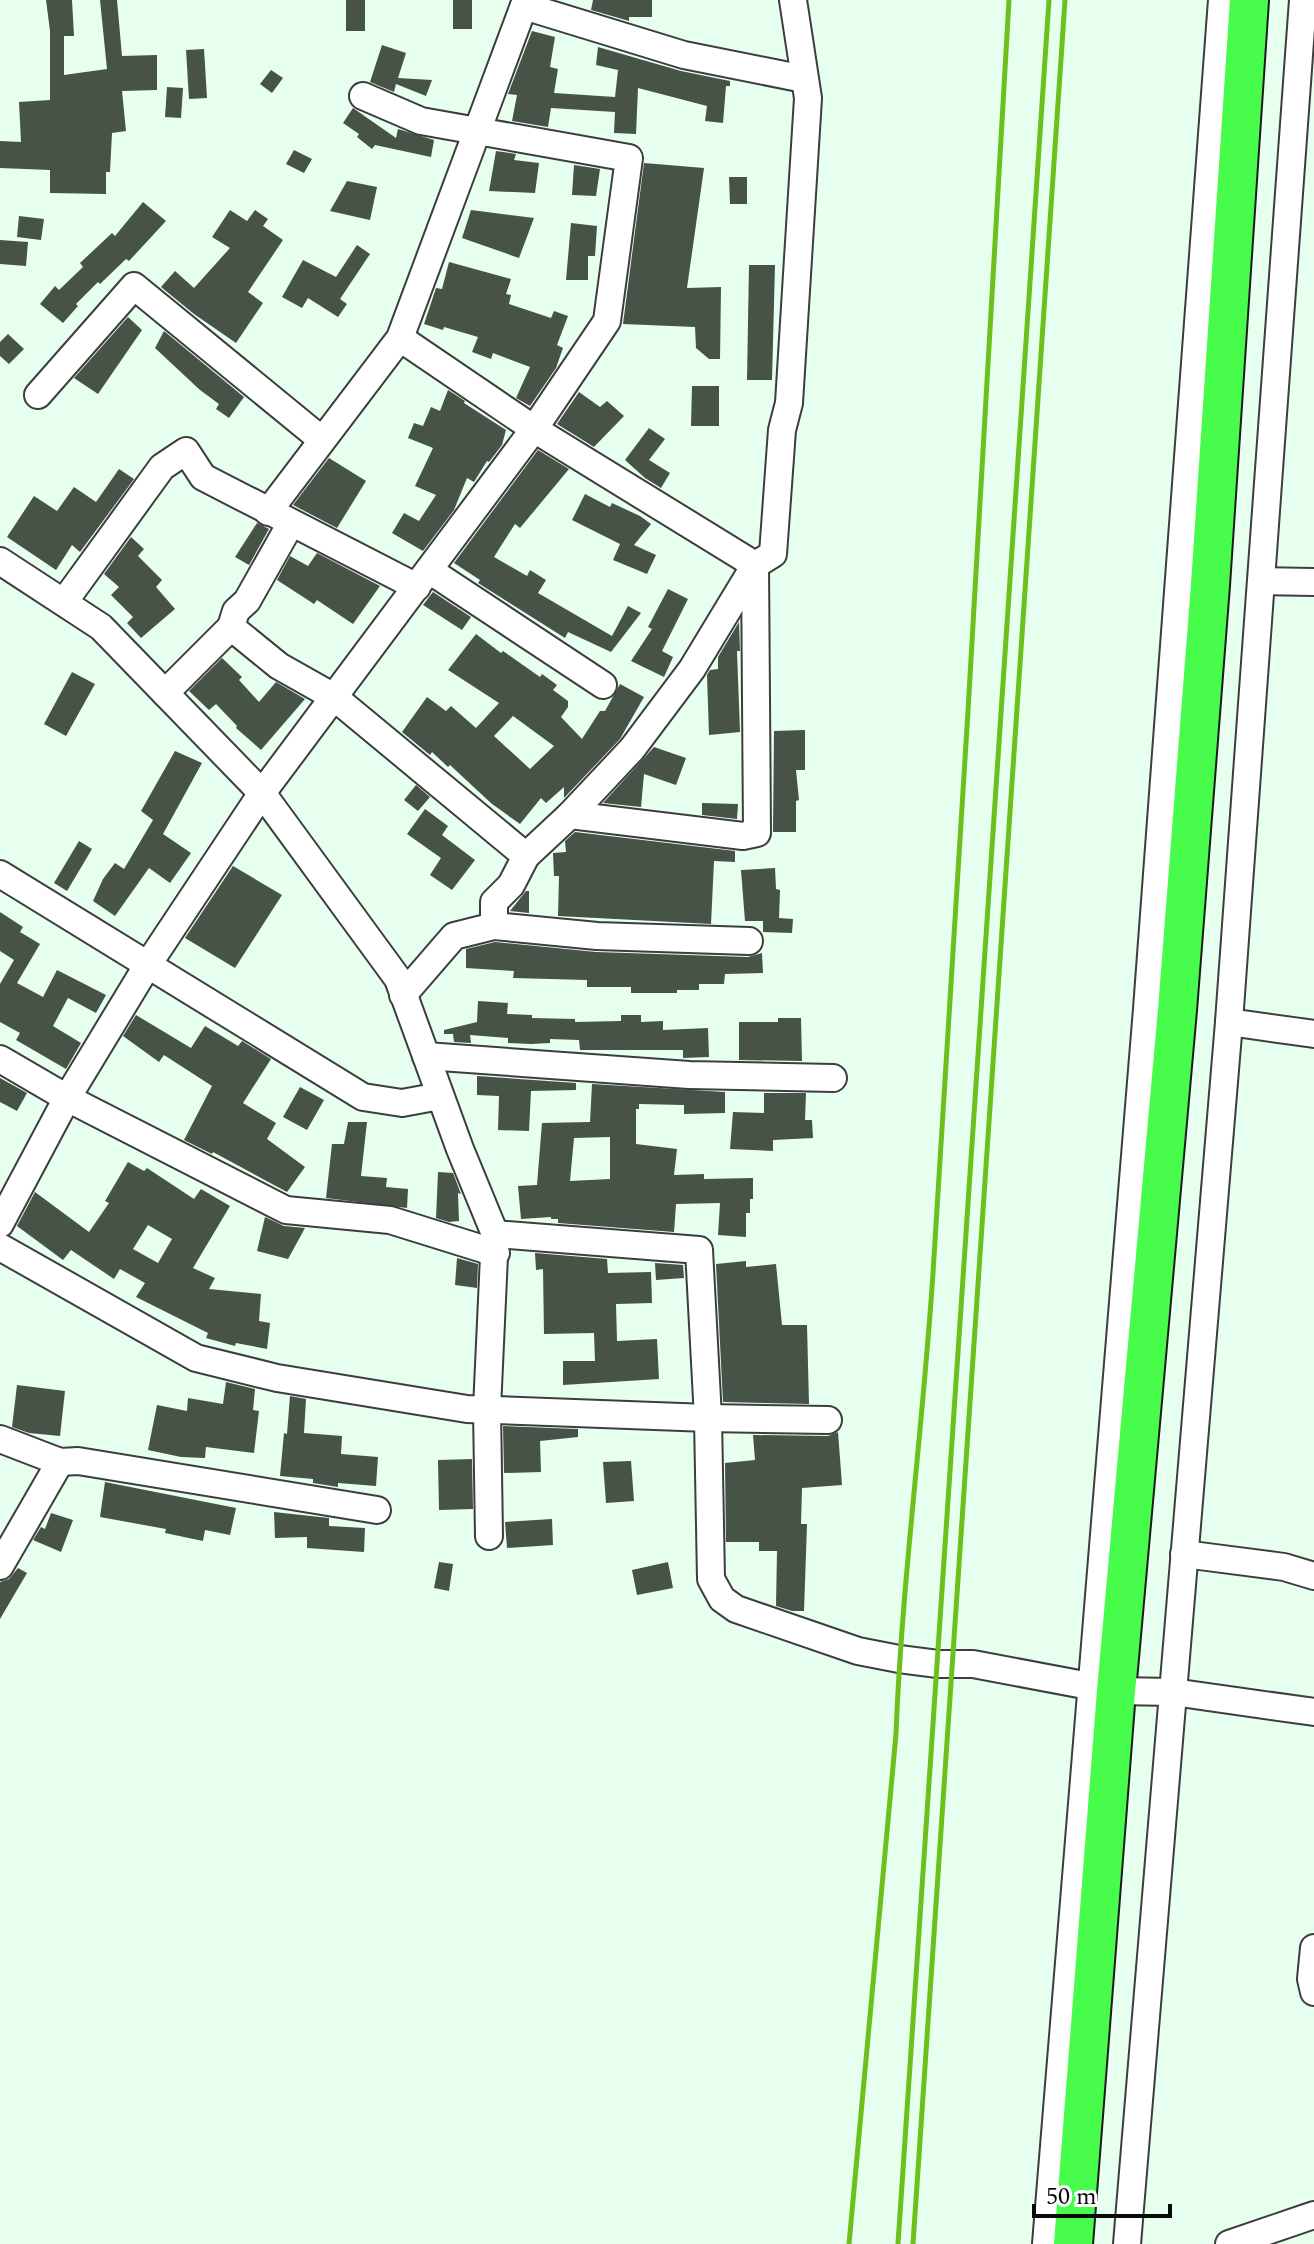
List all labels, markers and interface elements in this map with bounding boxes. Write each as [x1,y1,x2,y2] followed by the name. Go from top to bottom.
[1034,2168,1170,2218] scale bar
[1046,2179,1097,2215] text: 50 m

